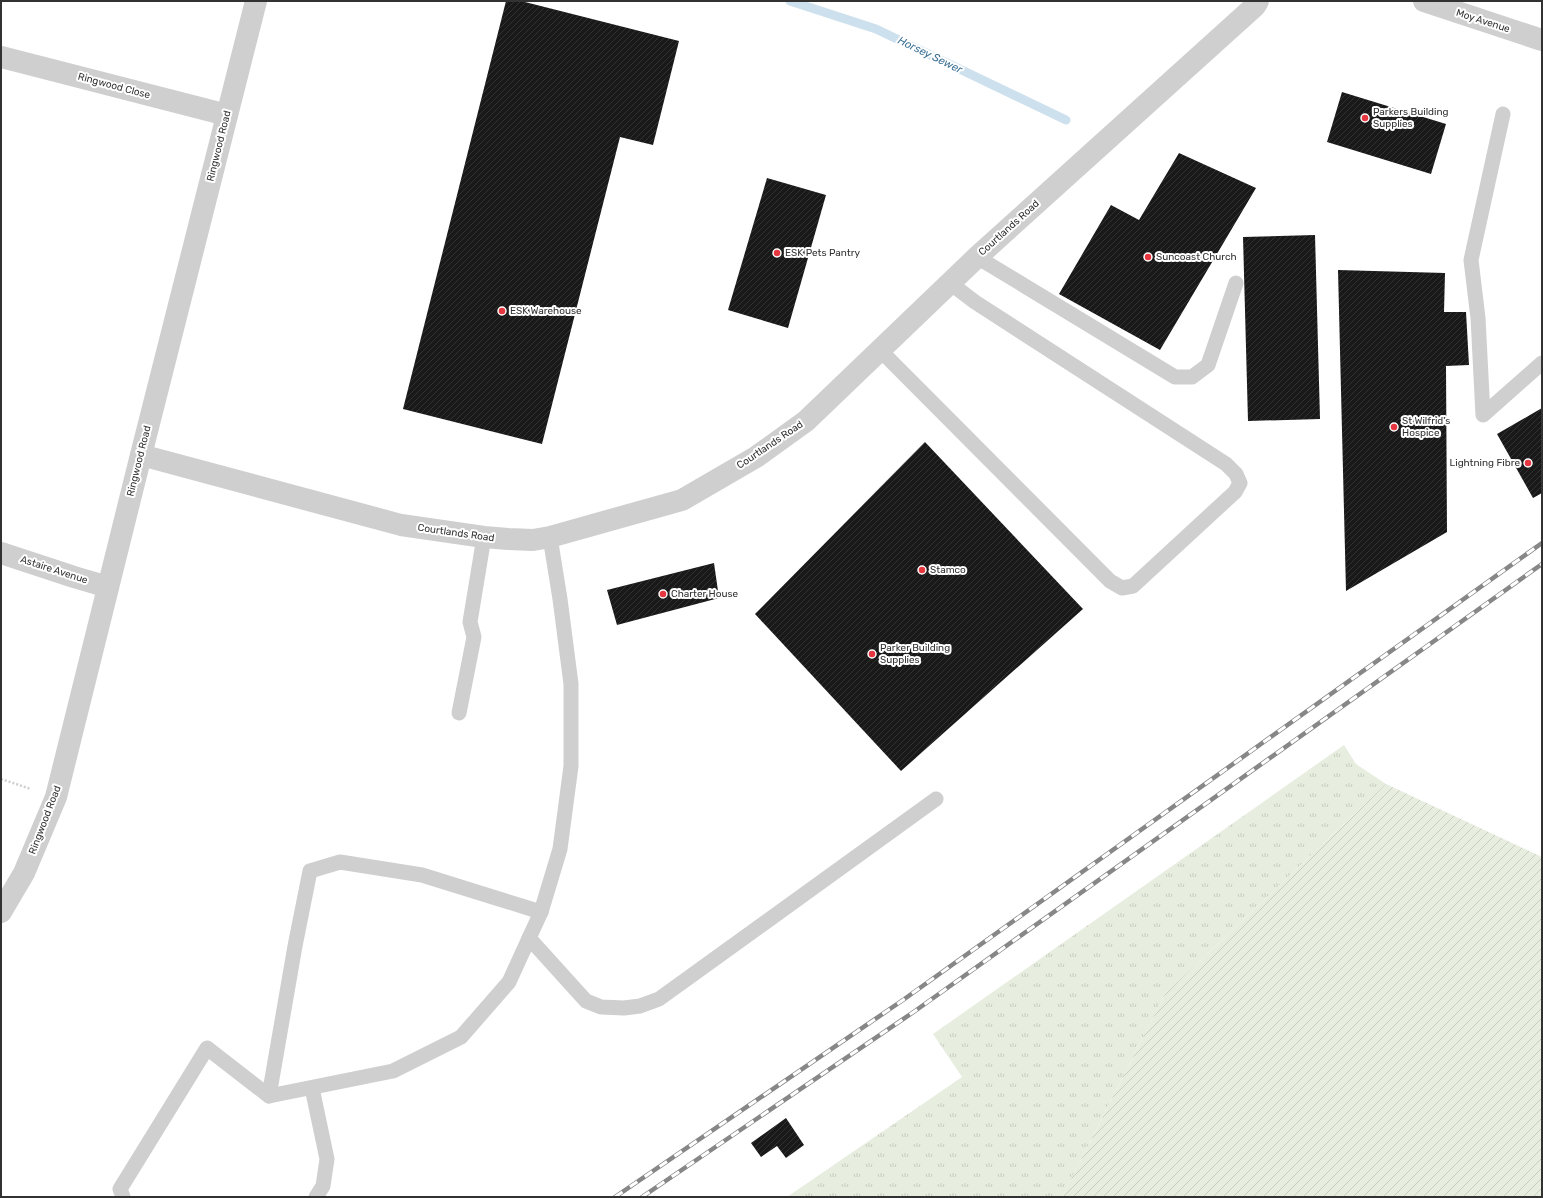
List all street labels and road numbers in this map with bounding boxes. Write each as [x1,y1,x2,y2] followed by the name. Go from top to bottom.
[1455,7,1512,35] street label: Moy Avenue
[77,71,152,102] street label: Ringwood Close
[204,109,234,183] street label: Ringwood Road
[976,198,1042,258] street label: Courtlands Road
[735,418,805,472] street label: Courtlands Road
[124,424,154,498] street label: Ringwood Road
[417,522,495,544] street label: Courtlands Road
[19,553,90,587] street label: Astaire Avenue
[26,784,64,856] street label: Ringwood Road

